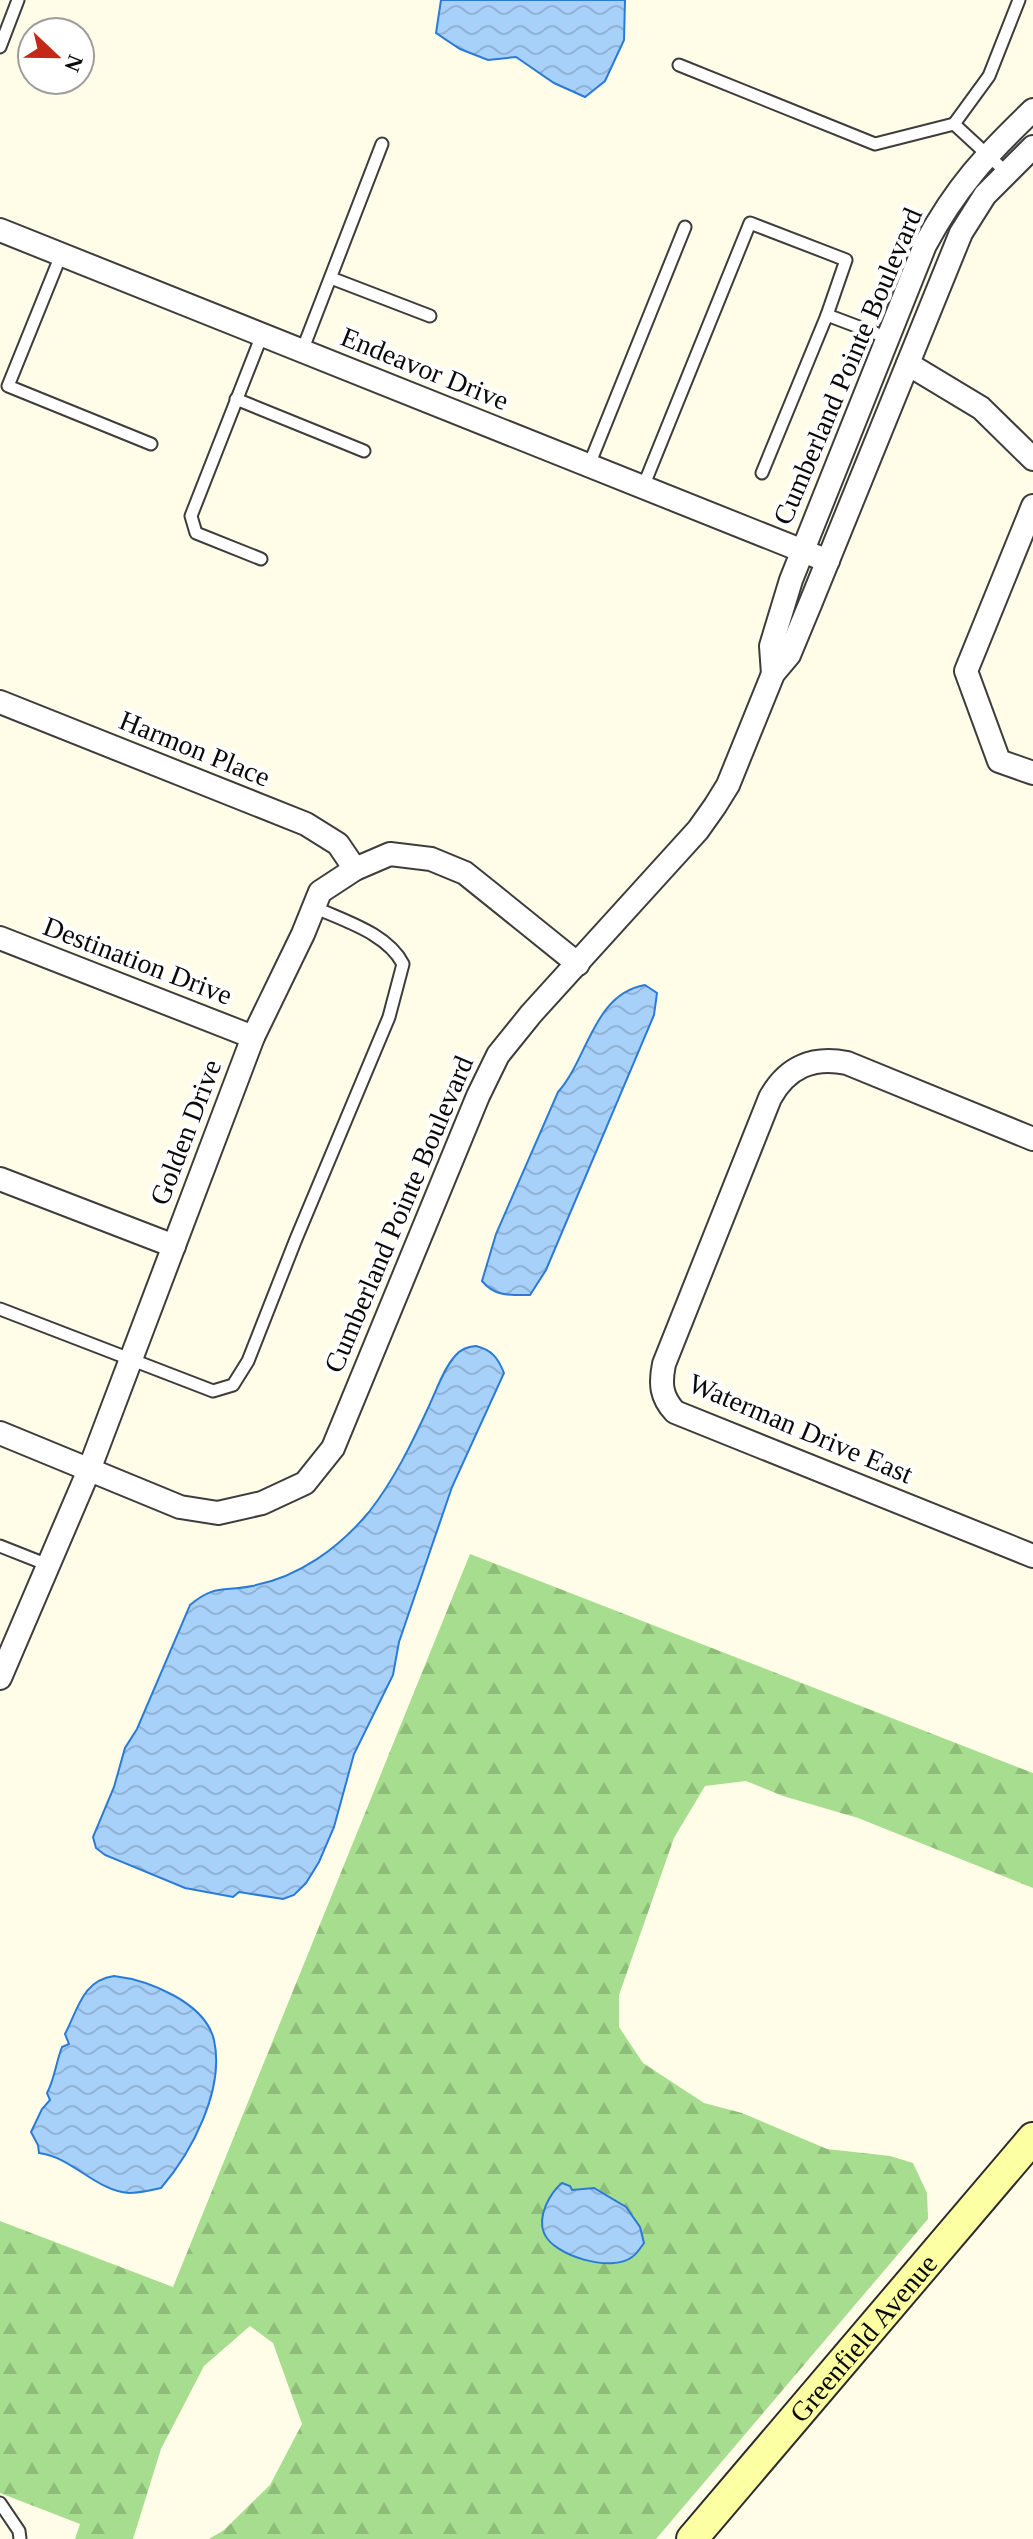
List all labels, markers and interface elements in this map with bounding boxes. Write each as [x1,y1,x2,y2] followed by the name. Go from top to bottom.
[16,16,96,96] north arrow
[59,51,89,75] text: N
[767,203,928,529] street label: Cumberland Pointe Boulevard
[336,321,513,416] street label: Endeavor Drive
[115,704,275,793] street label: Harmon Place
[39,910,237,1011] street label: Destination Drive
[318,1051,479,1377] street label: Cumberland Pointe Boulevard
[144,1055,227,1209] street label: Golden Drive
[684,1367,918,1490] street label: Waterman Drive East
[783,2248,943,2428] street label: Greenfield Avenue

